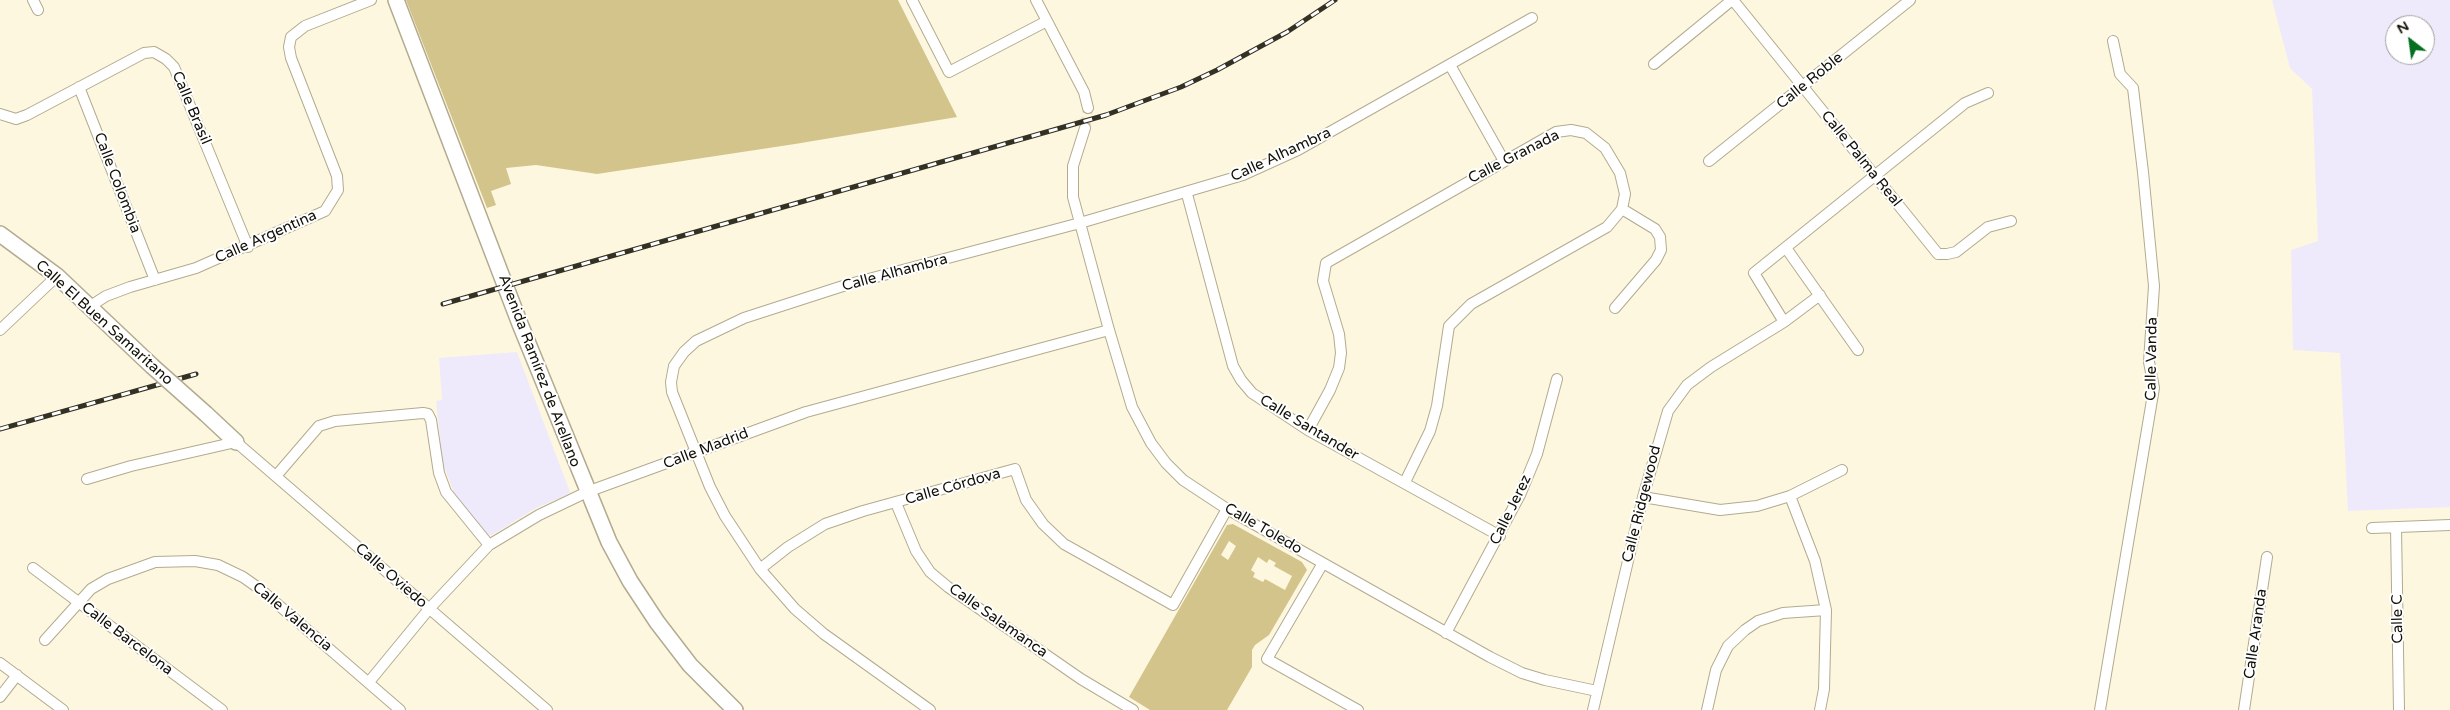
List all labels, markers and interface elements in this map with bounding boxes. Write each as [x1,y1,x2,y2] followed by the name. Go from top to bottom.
[2385,15,2435,65] north arrow
[2394,17,2412,38] text: N
[1773,49,1847,113] street label: Calle Roble
[168,69,214,147] street label: Calle Brasil
[1817,107,1905,211] street label: Calle Palma Real
[1228,124,1334,186] street label: Calle Alhambra
[1465,126,1563,188] street label: Calle Granada
[90,130,144,236] street label: Calle Colombia
[212,207,320,267] street label: Calle Argentina
[840,250,950,296] street label: Calle Alhambra
[32,257,176,389] street label: Calle El Buen Samaritano
[494,272,584,470] street label: Avenida Ramírez de Arellano
[2142,317,2162,401] street label: Calle Vanda
[1256,391,1362,465] street label: Calle Santander
[661,424,751,474] street label: Calle Madrid
[1619,444,1665,564] street label: Calle Ridgewood
[903,465,1003,509] street label: Calle Córdova
[1486,472,1536,548] street label: Calle Jerez
[1221,500,1305,558] street label: Calle Toledo
[351,540,431,612] street label: Calle Oviedo
[249,579,335,655] street label: Calle Valencia
[945,580,1051,662] street label: Calle Salamanca
[2241,588,2271,680] street label: Calle Aranda
[2389,594,2407,644] street label: Calle C
[78,599,176,679] street label: Calle Barcelona

